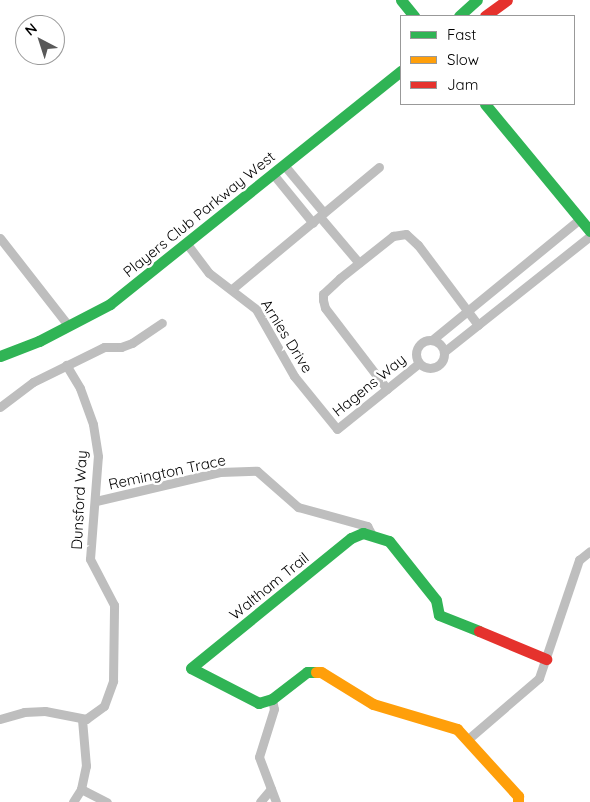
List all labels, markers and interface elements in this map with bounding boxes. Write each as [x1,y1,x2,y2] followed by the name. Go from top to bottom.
[15,15,65,65] north arrow
[400,15,575,105] legend
[21,19,41,39] text: N
[447,25,476,44] text: Fast
[447,50,479,69] text: Slow
[447,75,478,94] text: Jam
[120,147,278,281] street label: Players Club Parkway West
[257,296,317,376] street label: Arnies Drive
[329,350,409,420] street label: Hagens Way
[67,450,91,550] street label: Dunsford Way
[107,451,227,493] street label: Remington Trace
[226,549,312,623] street label: Waltham Trail

